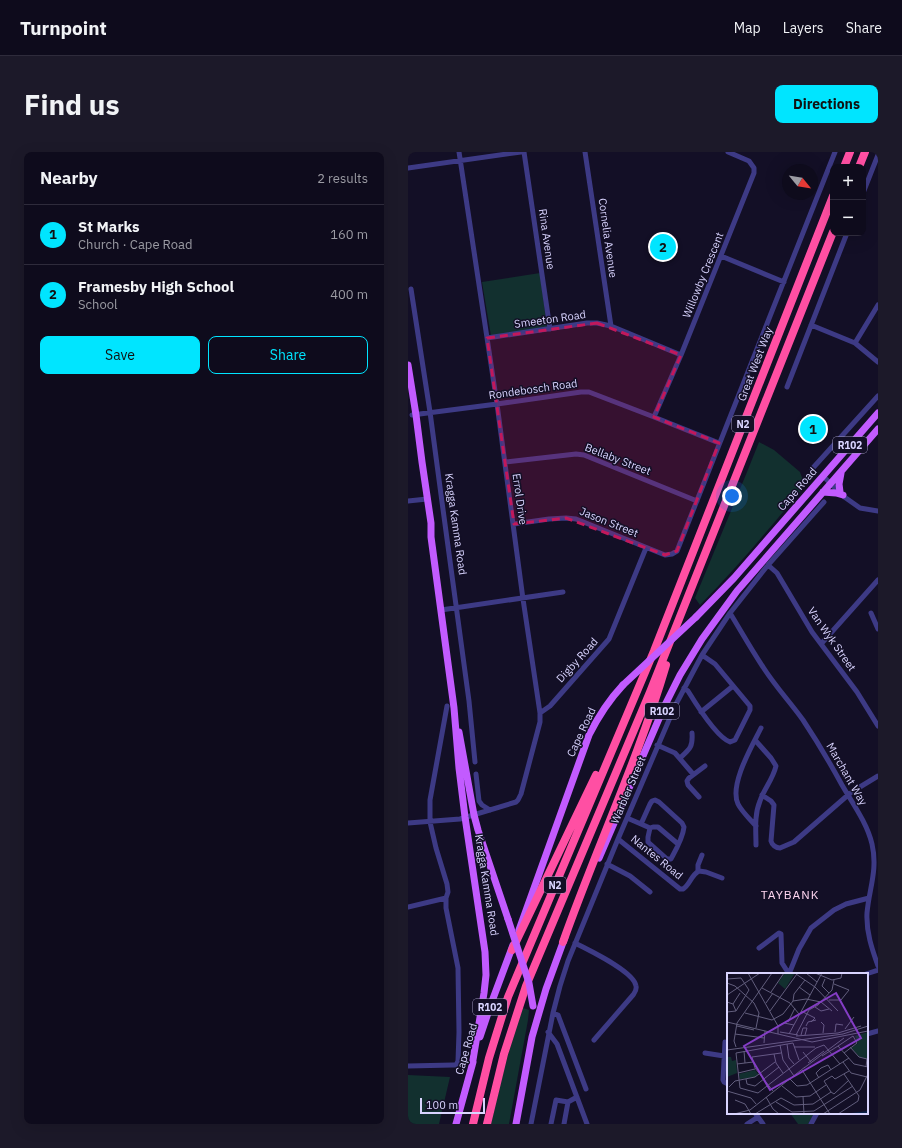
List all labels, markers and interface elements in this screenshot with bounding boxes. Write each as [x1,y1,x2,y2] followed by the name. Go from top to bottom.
[20,16,107,40] text: Turnpoint
[734,19,761,37] text: Map
[783,19,824,37] text: Layers
[846,19,882,37] text: Share
[775,85,878,123] button: Directions
[24,86,120,123] text: Find us
[782,164,818,200] north arrow
[830,164,866,236] map controls
[830,164,866,200] button: +
[40,167,98,189] text: Nearby
[317,170,368,187] text: 2 results
[595,197,621,279] street label: Cornelia Avenue
[830,200,866,236] button: −
[536,208,558,270] street label: Rina Avenue
[78,217,140,236] text: St Marks
[49,226,57,243] text: 1
[330,226,368,243] text: 160 m
[679,230,727,320] street label: Willowby Crescent
[650,232,676,262] pin: 2
[78,236,193,253] text: Church · Cape Road
[78,277,234,296] text: Framesby High School
[49,286,57,303] text: 2
[330,286,368,303] text: 400 m
[78,296,118,313] text: School
[513,307,587,331] street label: Smeeton Road
[734,324,776,403] street label: Great West Way
[40,336,200,374] button: Save
[208,336,368,374] button: Share
[488,376,578,402] street label: Rondebosch Road
[800,414,826,444] pin: 1
[732,416,754,432] road number: N2
[833,437,867,453] road number: R102
[583,440,653,478] street label: Bellaby Street
[774,464,820,514] street label: Cape Road
[442,472,470,576] street label: Kragga Kamma Road
[509,472,531,526] street label: Errol Drive
[722,486,742,506] your location
[578,504,640,540] street label: Jason Street
[805,604,859,674] street label: Van Wyk Street
[553,635,601,685] street label: Digby Road
[645,703,679,719] road number: R102
[563,705,599,759] street label: Cape Road
[823,740,871,808] street label: Marchant Way
[608,754,649,826] street label: Warbler Street
[628,832,686,882] street label: Nantes Road
[472,833,502,937] street label: Kragga Kamma Road
[544,877,566,893] road number: N2
[761,887,819,902] district label: TAYBANK
[727,973,868,1114] inset map
[473,999,507,1015] road number: R102
[452,1022,480,1076] street label: Cape Road
[420,1096,485,1115] scale bar
[426,1098,458,1112] text: 100 m

